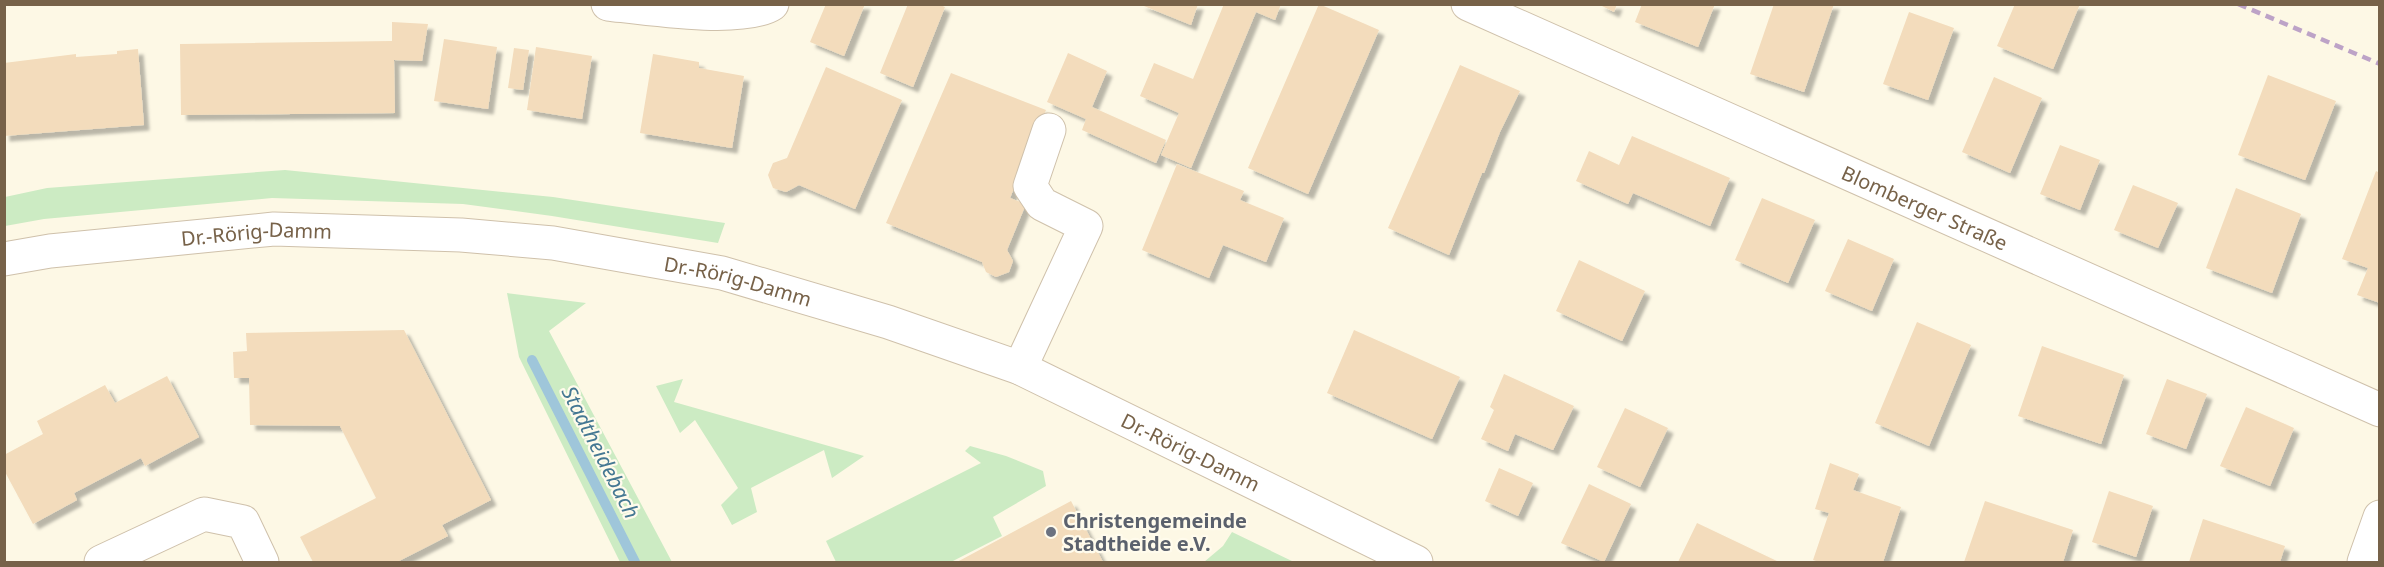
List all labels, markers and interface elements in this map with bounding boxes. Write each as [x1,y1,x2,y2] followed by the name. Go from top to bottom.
[1838,159,2012,256] street label: Blomberger Straße
[180,215,332,252] street label: Dr.-Rörig-Damm
[662,249,815,312] street label: Dr.-Rörig-Damm
[556,381,646,523] water label: Stadtheidebach
[1117,406,1265,497] street label: Dr.-Rörig-Damm
[1063,507,1247,557] place label: Christengemeinde Stadtheide e.V.
[1044,525,1058,539] marker: Christengemeinde Stadtheide e.V.

